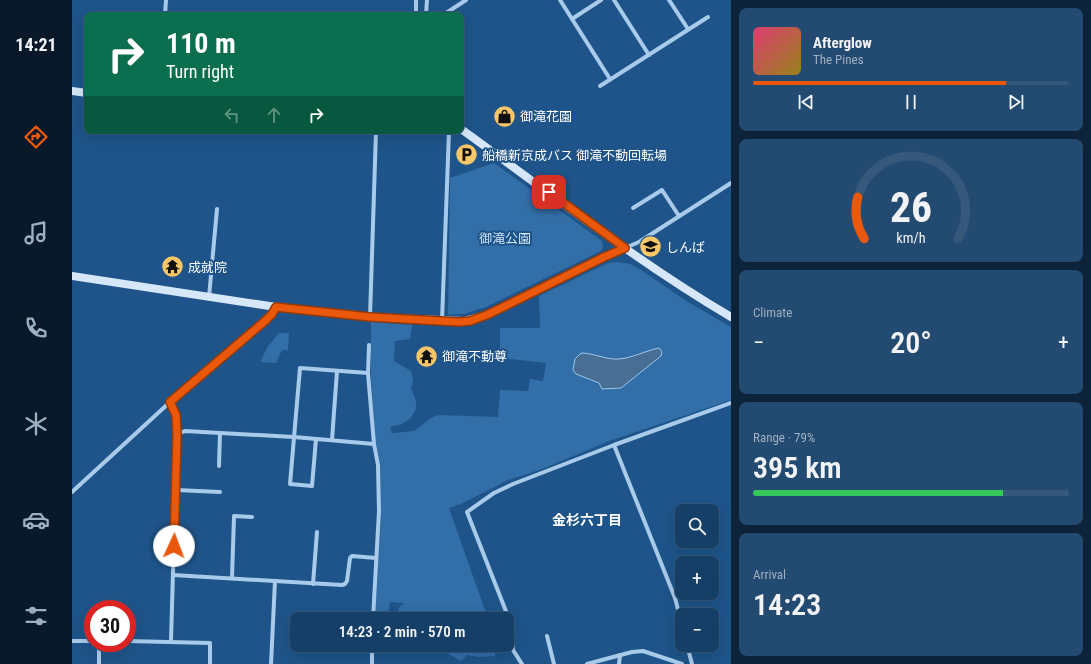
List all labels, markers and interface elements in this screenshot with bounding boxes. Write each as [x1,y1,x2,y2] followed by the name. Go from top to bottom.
[166,27,236,60] text: 110 m
[100,28,152,80] icon: right
[15,34,57,55] text: 14:21
[813,34,872,52] text: Afterglow
[813,52,864,67] text: The Pines
[166,61,234,82] text: Turn right
[795,91,817,113] icon: previous
[900,91,922,113] icon: pause
[1005,91,1027,113] icon: next
[492,103,518,129] shop icon: 御滝花園
[221,104,243,126] icon: left
[263,104,285,126] icon: ahead
[305,104,327,126] icon: right
[520,109,572,124] place label: 御滝花園
[22,123,50,151] icon: directions
[454,142,480,168] parking icon: 船橋新京成バス 御滝不動回転場
[482,148,667,163] place label: 船橋新京成バス 御滝不動回転場
[532,175,566,209] pin
[538,181,560,203] icon: arrive
[890,183,932,232] text: 26
[22,219,50,247] icon: music
[896,229,926,245] text: km/h
[479,231,531,246] park label: 御滝公園
[638,234,664,260] school or university icon: しんば
[666,240,705,255] place label: しんば
[160,254,186,280] temple icon: 成就院
[188,260,227,275] place label: 成就院
[753,305,792,320] text: Climate
[22,314,50,342] icon: phone
[890,325,932,360] text: 20°
[753,330,764,355] text: −
[1058,330,1069,355] text: +
[413,343,439,369] temple icon: 御滝不動尊
[442,349,507,364] place label: 御滝不動尊
[22,410,50,438] icon: climate
[753,430,815,445] text: Range · 79%
[753,450,842,485] text: 395 km
[675,504,719,652] map controls
[675,504,719,548] button: search
[22,506,50,534] icon: car
[552,512,622,528] district label: 金杉六丁目
[153,525,195,567] position arrow
[675,556,719,600] button: +
[753,567,786,582] text: Arrival
[753,587,821,622] text: 14:23
[84,600,136,652] speed limit sign: 30
[22,602,50,630] icon: filters
[675,608,719,652] button: −
[339,623,465,641] text: 14:23 · 2 min · 570 m

